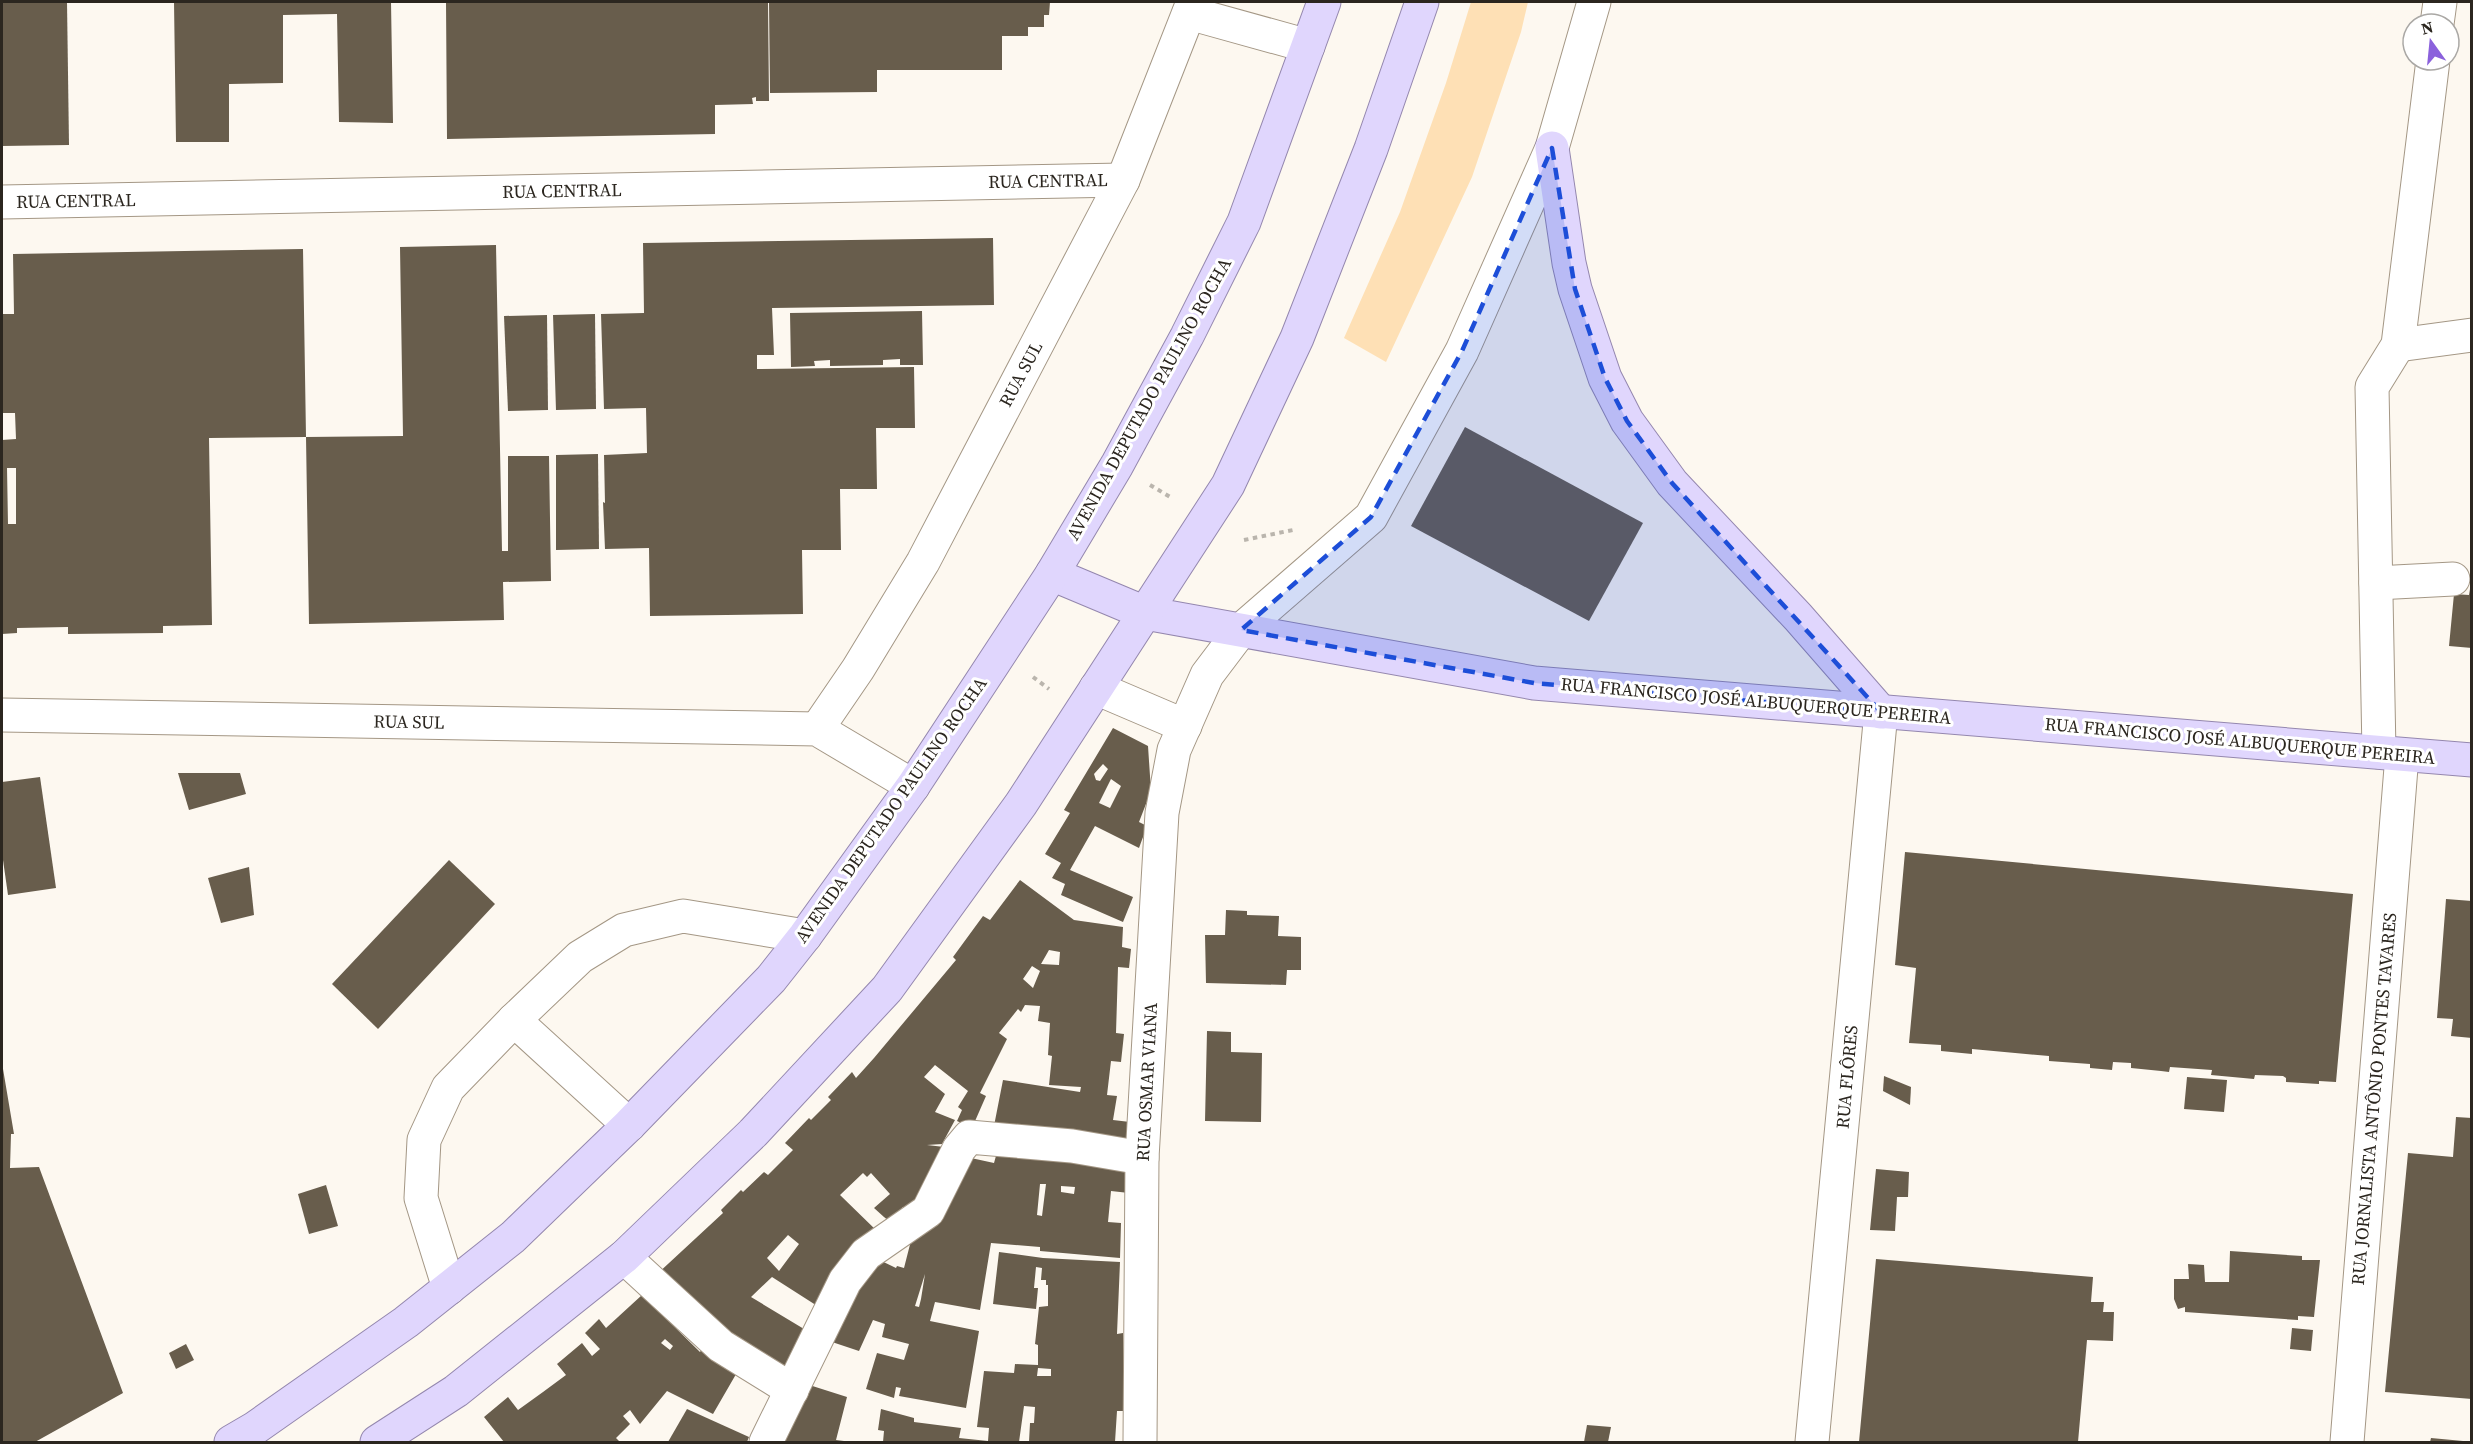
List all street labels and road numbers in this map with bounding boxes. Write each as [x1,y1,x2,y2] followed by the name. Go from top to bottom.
[988,167,1108,194] street label: RUA CENTRAL
[502,177,622,204] street label: RUA CENTRAL
[16,187,136,214] street label: RUA CENTRAL
[1060,253,1237,545] street label: AVENIDA DEPUTADO PAULINO ROCHA
[993,337,1048,411] street label: RUA SUL
[1560,671,1952,730] street label: RUA FRANCISCO JOSÉ ALBUQUERQUE PEREIRA
[789,672,992,948] street label: AVENIDA DEPUTADO PAULINO ROCHA
[373,708,445,735] street label: RUA SUL
[2044,711,2436,770] street label: RUA FRANCISCO JOSÉ ALBUQUERQUE PEREIRA
[2345,912,2402,1286] street label: RUA JORNALISTA ANTÔNIO PONTES TAVARES
[1130,1002,1163,1162] street label: RUA OSMAR VIANA
[1830,1024,1863,1130] street label: RUA FLÔRES

